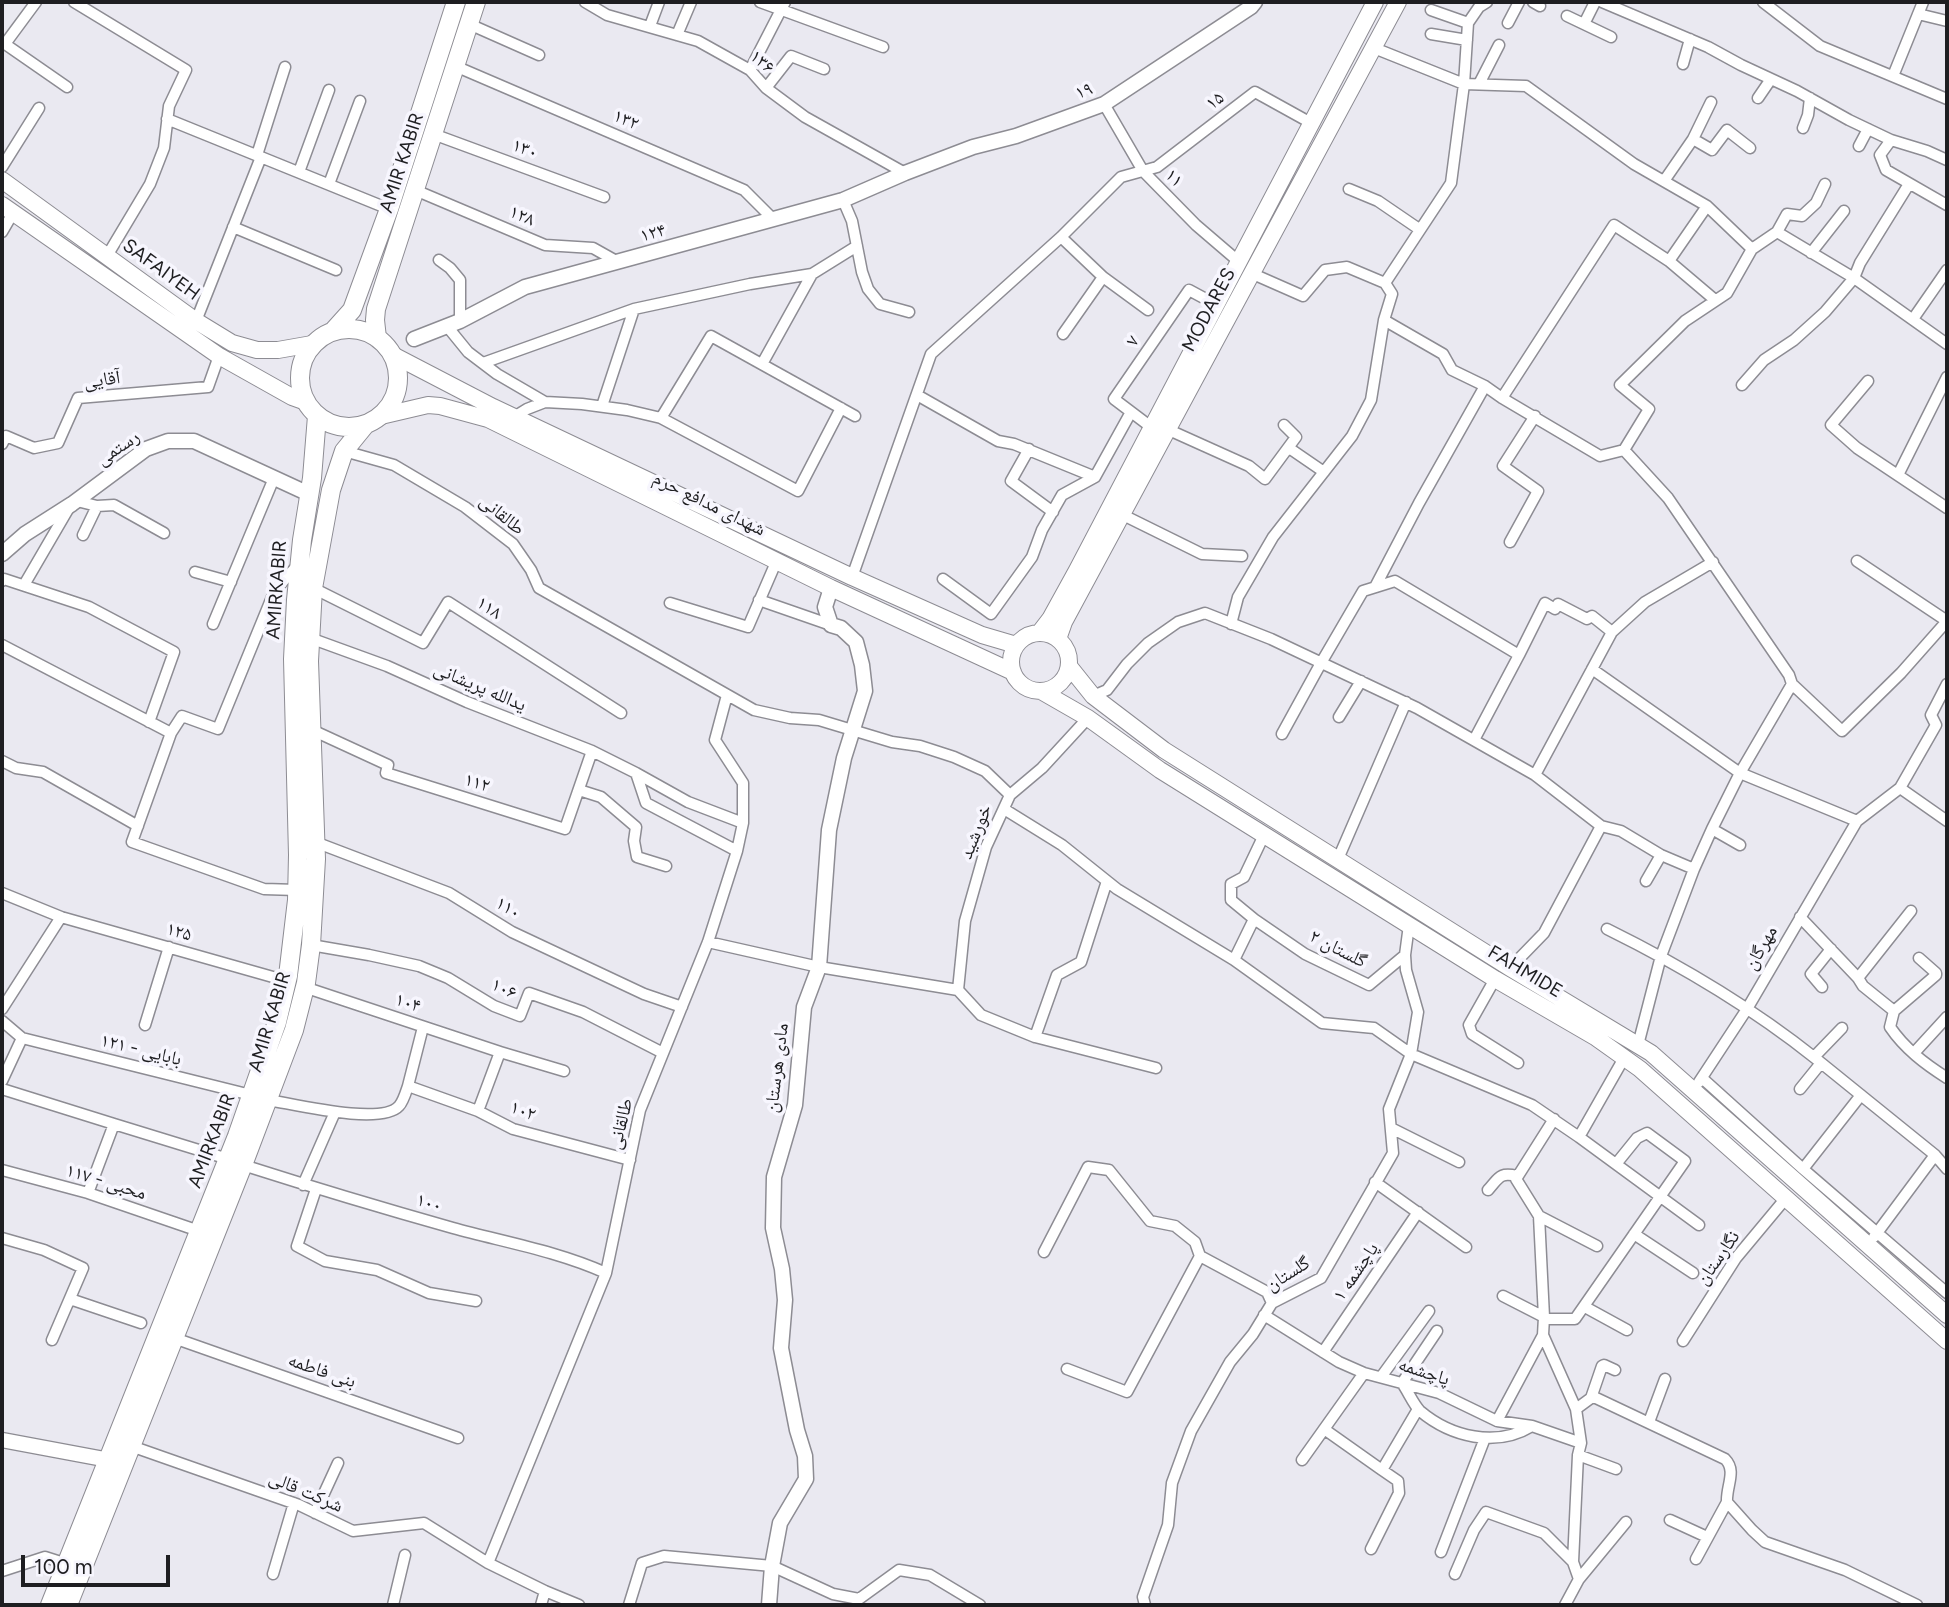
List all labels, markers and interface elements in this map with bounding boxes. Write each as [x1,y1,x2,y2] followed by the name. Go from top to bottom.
[745,45,779,79] street label: ۱۳۶
[1072,77,1096,105] street label: ۱۹
[1201,87,1229,115] street label: ۱۵
[610,105,642,135] street label: ۱۳۲
[375,110,429,216] street label: AMIR KABIR
[509,134,541,164] street label: ۱۳۰
[1160,164,1188,192] street label: ۱۱
[506,201,538,231] street label: ۱۲۸
[638,219,668,247] street label: ۱۲۴
[118,234,204,306] street label: SAFAIYEH
[1177,264,1241,356] street label: MODARES
[1121,331,1145,351] street label: ۷
[82,366,122,394] street label: آقایی
[92,425,144,471] street label: رستمی
[649,467,769,541] street label: شهدای مدافع حرم
[475,490,529,540] street label: طالقانی
[262,540,292,640] street label: AMIRKABIR
[472,591,506,625] street label: ۱۱۸
[430,657,530,717] street label: یدالله پریشانی
[461,768,493,798] street label: ۱۱۲
[955,801,997,863] street label: خورشید
[491,892,525,924] street label: ۱۱۰
[164,918,194,946] street label: ۱۲۵
[1739,922,1783,974] street label: مهرگان
[1306,925,1370,973] street label: گلستان ۲
[1484,941,1566,1003] street label: FAHMIDE
[244,969,296,1075] street label: AMIR KABIR
[488,973,520,1005] street label: ۱۰۶
[392,988,424,1018] street label: ۱۰۴
[760,1022,794,1114] street label: مادی هرستان
[98,1029,184,1071] street label: بابایی - ۱۲۱
[184,1091,240,1191] street label: AMIRKABIR
[507,1096,539,1126] street label: ۱۰۲
[604,1096,638,1152] street label: طالقانی
[63,1159,149,1205] street label: محبی - ۱۱۷
[414,1189,444,1217] street label: ۱۰۰
[1691,1226,1745,1290] street label: نگارستان
[1328,1238,1384,1306] street label: پاچشمه ۱
[1262,1252,1314,1296] street label: گلستان
[285,1349,359,1393] street label: بنی فاطمه
[1396,1353,1452,1391] street label: پاچشمه
[266,1466,346,1518] street label: شرکت قالی
[24,1540,173,1584] scale bar
[34,1554,93,1579] text: 100 m

